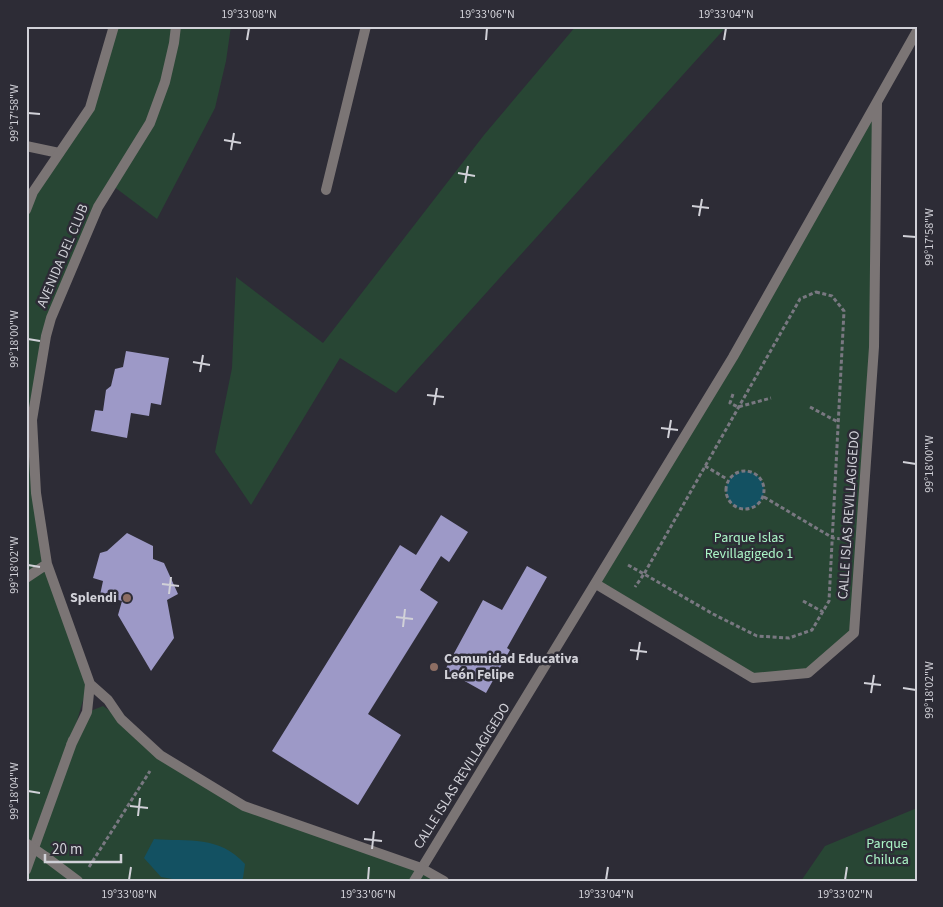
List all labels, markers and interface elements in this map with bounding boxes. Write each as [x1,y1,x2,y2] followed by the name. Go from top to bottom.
[221,6,277,23] text: 19°33'08"N
[459,6,515,23] text: 19°33'06"N
[698,6,754,23] text: 19°33'04"N
[6,84,23,142] text: 99°17'58"W
[32,201,94,311] street label: AVENIDA DEL CLUB
[921,208,938,266] text: 99°17'58"W
[6,310,23,368] text: 99°18'00"W
[833,430,865,600] street label: CALLE ISLAS REVILLAGIGEDO
[921,435,938,493] text: 99°18'00"W
[705,528,793,564] park label: Parque Islas Revillagigedo 1
[6,536,23,594] text: 99°18'02"W
[70,588,117,608] place label: Splendi
[121,592,133,604] marker: Splendi
[444,649,579,685] place label: Comunidad Educativa León Felipe
[428,661,440,673] marker: Comunidad Educativa León Felipe
[921,661,938,719] text: 99°18'02"W
[409,699,515,853] street label: CALLE ISLAS REVILLAGIGEDO
[6,762,23,820] text: 99°18'04"W
[45,832,121,864] scale bar
[865,834,909,870] park label: Parque Chiluca
[52,839,82,860] text: 20 m
[101,886,157,903] text: 19°33'08"N
[340,886,396,903] text: 19°33'06"N
[578,886,634,903] text: 19°33'04"N
[817,886,873,903] text: 19°33'02"N

